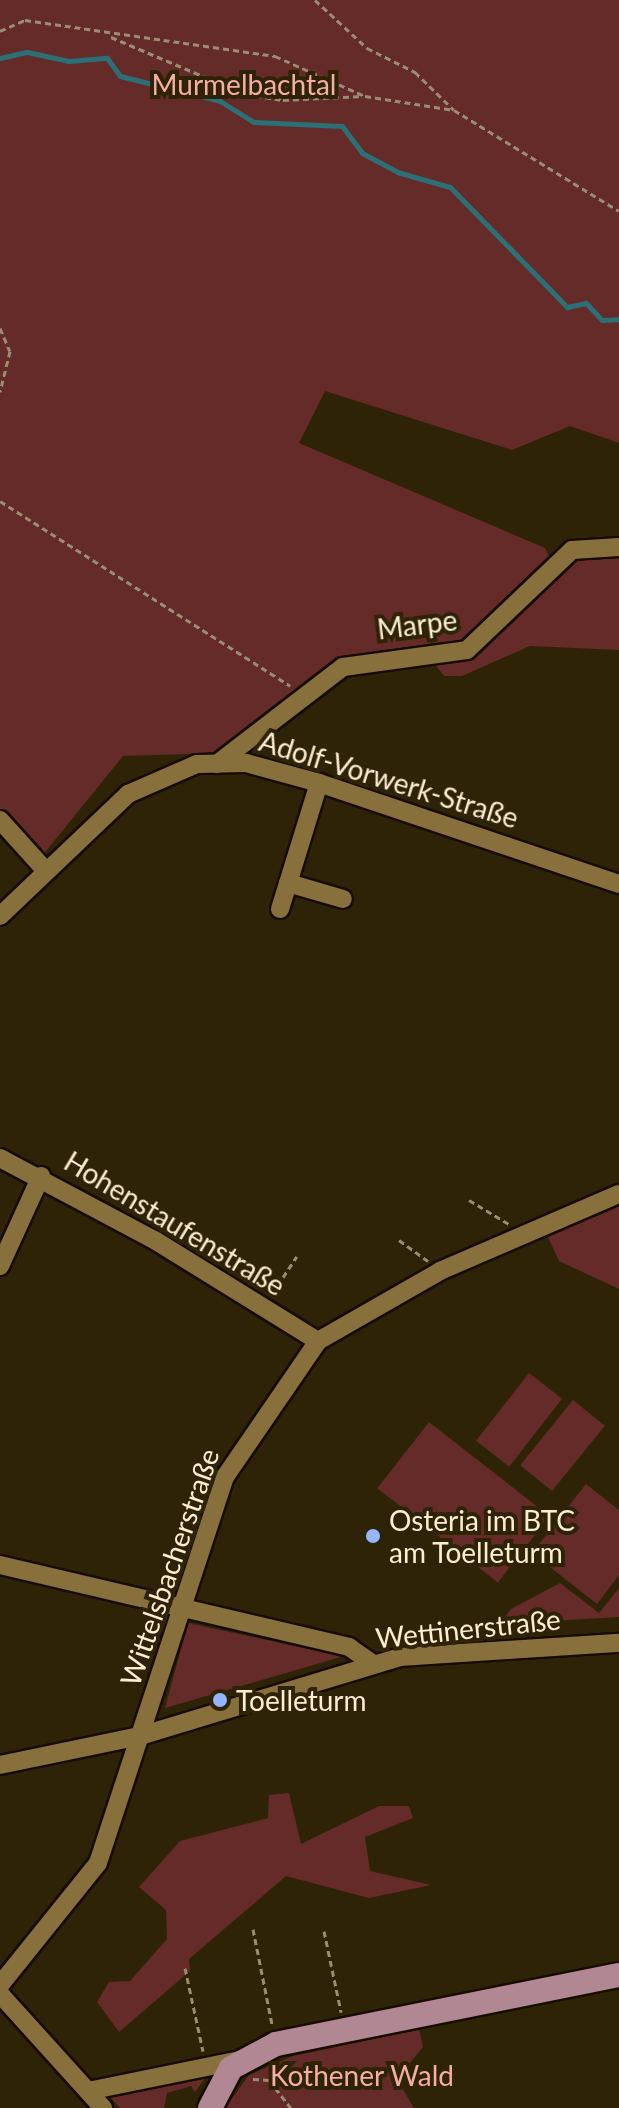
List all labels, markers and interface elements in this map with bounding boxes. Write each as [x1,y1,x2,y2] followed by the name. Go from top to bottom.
[152,67,336,101] park label: Murmelbachtal
[375,602,459,646] street label: Marpe
[255,724,523,834] street label: Adolf-Vorwerk-Straße
[59,1144,291,1302] street label: Hohenstaufenstraße
[113,1444,225,1690] street label: Wittelsbacherstraße
[389,1503,575,1569] place label: Osteria im BTC am Toelleturm
[364,1527,382,1545] marker: Osteria im BTC am Toelleturm
[374,1602,562,1654] street label: Wettinerstraße
[236,1683,367,1717] place label: Toelleturm
[211,1691,229,1709] marker: Toelleturm
[270,2058,454,2092] park label: Kothener Wald

